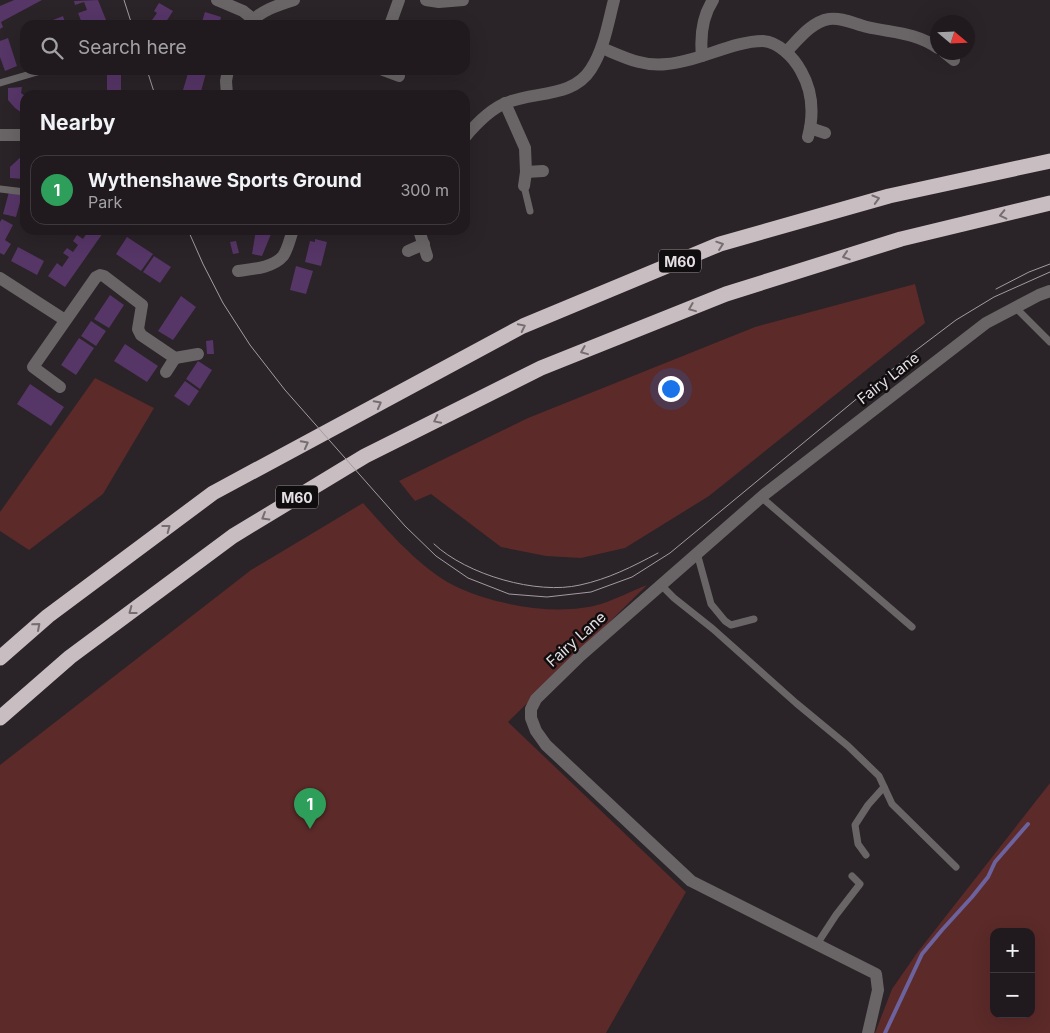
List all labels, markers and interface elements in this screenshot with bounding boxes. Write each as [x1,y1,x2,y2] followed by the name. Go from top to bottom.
[930,15,975,60] north arrow
[20,20,470,75] search box
[38,34,66,62] icon: search
[78,36,187,59] text: Search here
[40,110,115,135] text: Nearby
[88,169,362,192] text: Wythenshawe Sports Ground
[54,180,60,200] text: 1
[400,180,449,200] text: 300 m
[88,192,122,212] text: Park
[872,195,880,205] one-way arrow
[998,209,1007,220] one-way arrow
[715,241,724,251] one-way arrow
[659,250,701,272] road number: M60
[842,251,850,261] one-way arrow
[688,302,697,312] one-way arrow
[517,323,526,334] one-way arrow
[580,345,589,356] one-way arrow
[853,348,923,408] street label: Fairy Lane
[658,376,684,402] your location
[373,400,382,410] one-way arrow
[433,414,442,424] one-way arrow
[300,440,309,450] one-way arrow
[276,486,318,508] road number: M60
[261,510,270,520] one-way arrow
[161,525,171,534] one-way arrow
[128,605,138,614] one-way arrow
[542,607,610,671] street label: Fairy Lane
[31,623,40,632] one-way arrow
[294,788,326,829] pin: 1
[990,928,1035,1018] map controls
[990,928,1035,973] button: +
[990,973,1035,1018] button: −

